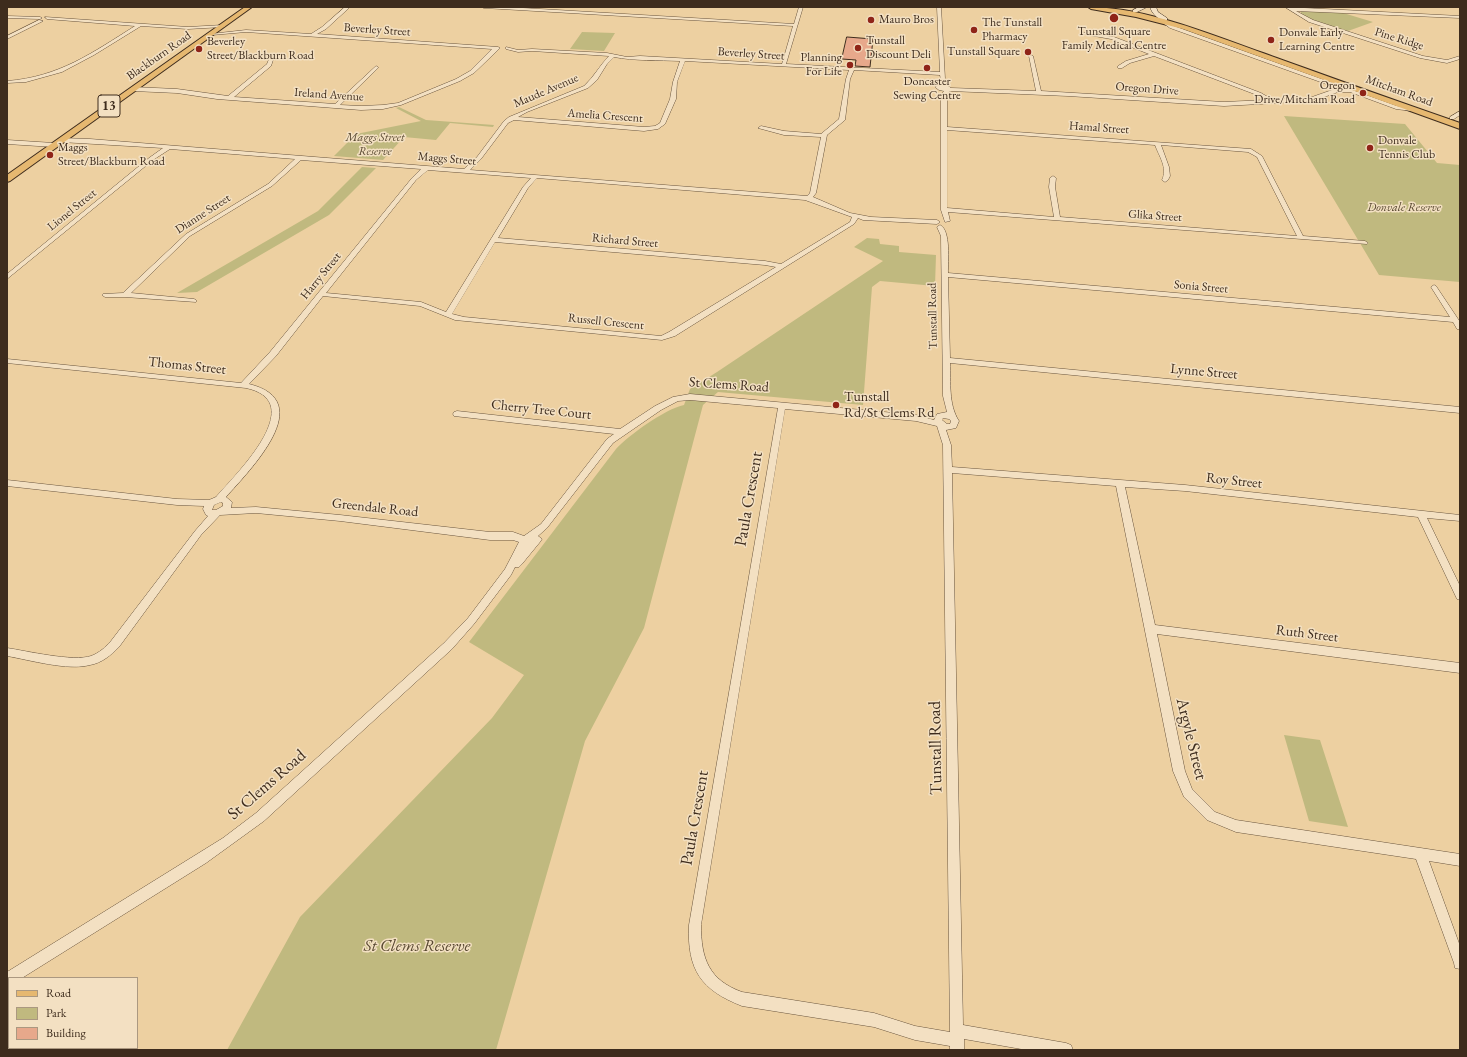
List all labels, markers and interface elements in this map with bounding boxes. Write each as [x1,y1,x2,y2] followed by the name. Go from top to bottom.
[1108,12,1120,24] marker: Tunstall Square Family Medical Centre
[879,13,934,27] place label: Mauro Bros
[866,15,876,25] marker: Mauro Bros
[982,16,1042,44] place label: The Tunstall Pharmacy
[343,20,411,40] street label: Beverley Street
[969,25,979,35] marker: The Tunstall Pharmacy
[1062,25,1166,53] place label: Tunstall Square Family Medical Centre
[1373,25,1425,53] street label: Pine Ridge
[1279,26,1355,54] place label: Donvale Early Learning Centre
[124,28,194,84] street label: Blackburn Road
[866,34,931,62] place label: Tunstall Discount Deli
[207,35,314,63] place label: Beverley Street/Blackburn Road
[1266,35,1276,45] marker: Donvale Early Learning Centre
[853,43,863,53] marker: Tunstall Discount Deli
[194,44,204,54] marker: Beverley Street/Blackburn Road
[717,44,785,64] street label: Beverley Street
[947,45,1020,59] place label: Tunstall Square
[1023,47,1033,57] marker: Tunstall Square
[801,51,842,79] place label: Planning For Life
[845,60,855,70] marker: Planning For Life
[922,63,932,73] marker: Doncaster Sewing Centre
[511,71,581,111] street label: Maude Avenue
[1364,72,1434,110] street label: Mitcham Road
[893,75,961,103] place label: Doncaster Sewing Centre
[1254,79,1355,107] place label: Oregon Drive/Mitcham Road
[1115,80,1179,98] street label: Oregon Drive
[294,85,364,105] street label: Ireland Avenue
[1358,88,1368,98] marker: Oregon Drive/Mitcham Road
[98,95,120,117] road number: 13
[567,106,643,126] street label: Amelia Crescent
[1068,119,1130,137] street label: Hamal Street
[346,131,404,159] park label: Maggs Street Reserve
[1378,134,1435,162] place label: Donvale Tennis Club
[58,141,165,169] place label: Maggs Street/Blackburn Road
[1365,143,1375,153] marker: Donvale Tennis Club
[417,149,477,169] street label: Maggs Street
[45,150,55,160] marker: Maggs Street/Blackburn Road
[45,186,99,234] street label: Lionel Street
[173,191,233,237] street label: Dianne Street
[1367,201,1441,215] park label: Donvale Reserve
[1128,207,1182,225] street label: Glika Street
[591,231,659,251] street label: Richard Street
[298,249,344,303] street label: Harry Street
[1173,277,1229,297] street label: Sonia Street
[925,283,941,349] street label: Tunstall Road
[567,311,645,333] street label: Russell Crescent
[147,354,227,378] street label: Thomas Street
[1170,361,1238,383] street label: Lynne Street
[689,374,769,396] street label: St Clems Road
[844,389,934,422] place label: Tunstall Rd/St Clems Rd
[490,396,592,424] street label: Cherry Tree Court
[831,400,841,410] marker: Tunstall Rd/St Clems Rd
[731,450,767,548] street label: Paula Crescent
[1205,470,1263,492] street label: Roy Street
[331,495,419,521] street label: Greendale Road
[1275,622,1339,646] street label: Ruth Street
[1171,696,1211,782] street label: Argyle Street
[925,701,947,795] street label: Tunstall Road
[224,745,310,825] street label: St Clems Road
[677,769,713,867] street label: Paula Crescent
[364,936,470,956] park label: St Clems Reserve
[8,977,138,1049] legend
[46,985,71,1001] text: Road
[46,1005,66,1021] text: Park
[46,1025,86,1041] text: Building

